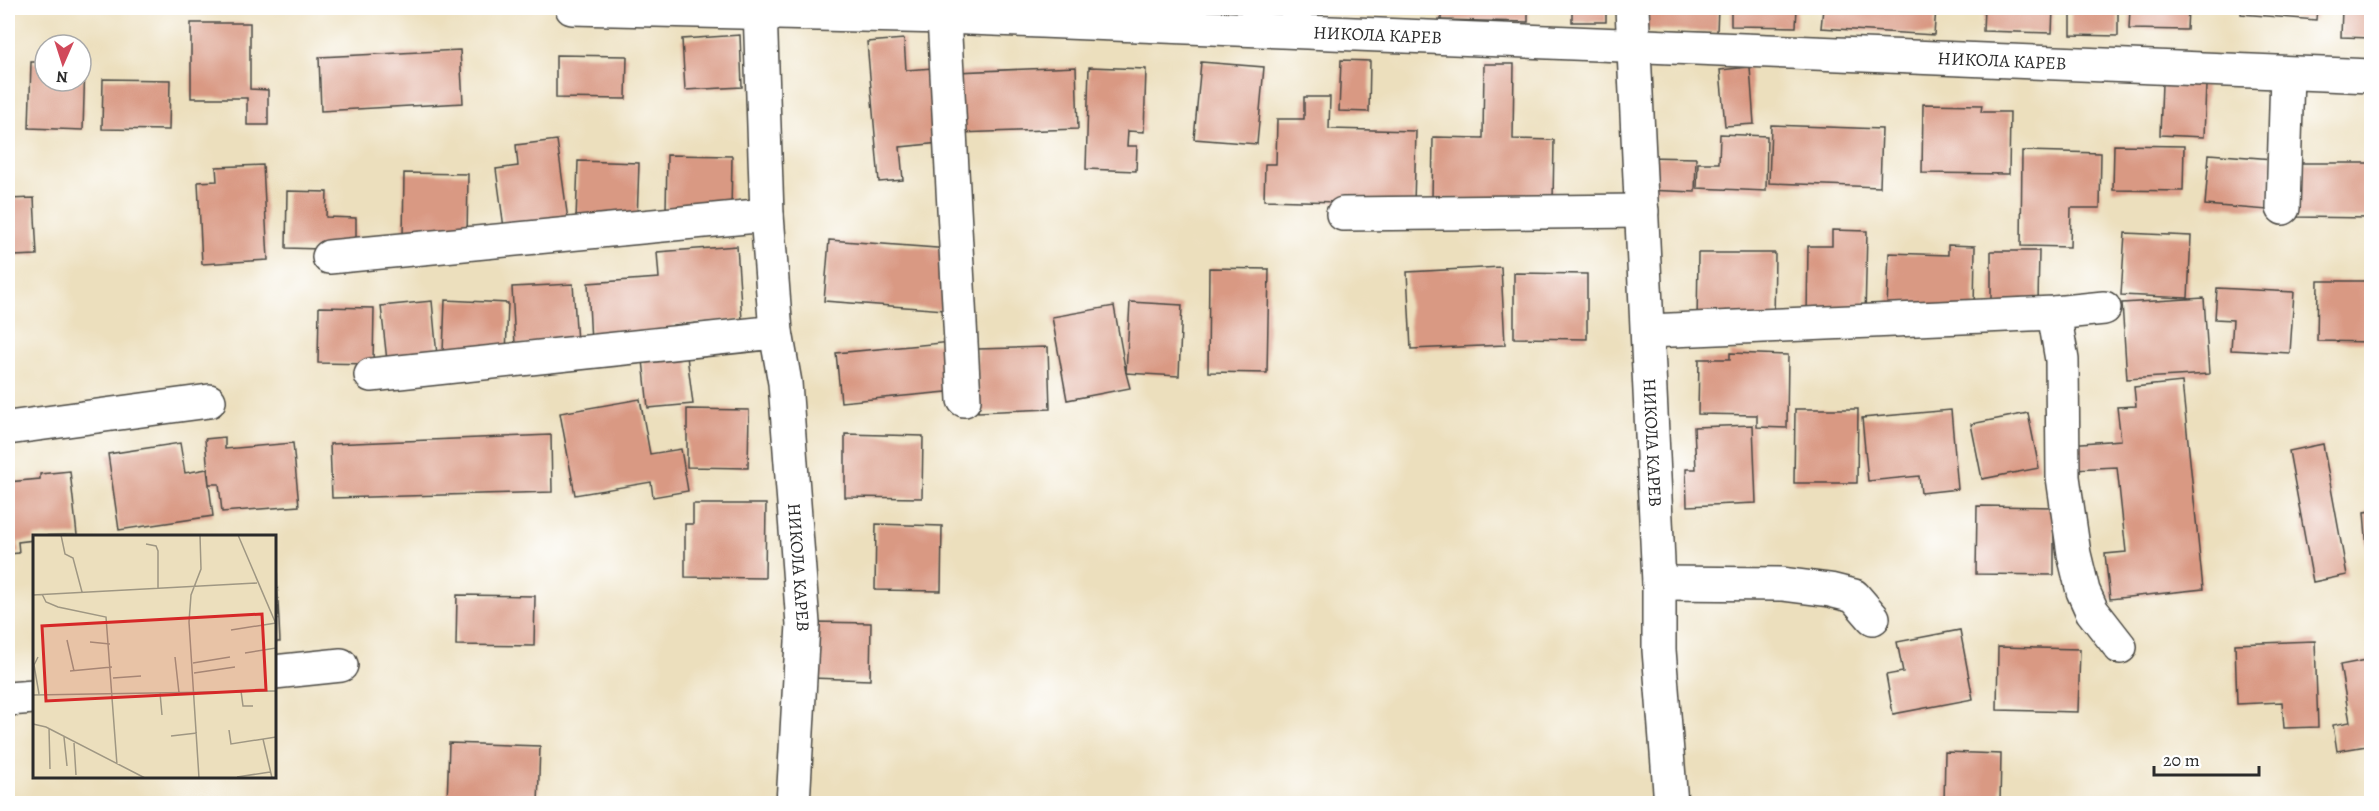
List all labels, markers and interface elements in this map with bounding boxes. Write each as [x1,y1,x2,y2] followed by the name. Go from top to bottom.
[1313,20,1442,50] street label: НИКОЛА КАРЕВ
[33,33,93,93] north arrow
[1937,46,2067,75] street label: НИКОЛА КАРЕВ
[56,66,69,88] text: N
[1637,378,1667,507] street label: НИКОЛА КАРЕВ
[782,502,815,632] street label: НИКОЛА КАРЕВ
[33,535,276,778] inset map
[2154,739,2259,777] scale bar
[2163,748,2200,772] text: 20 m

